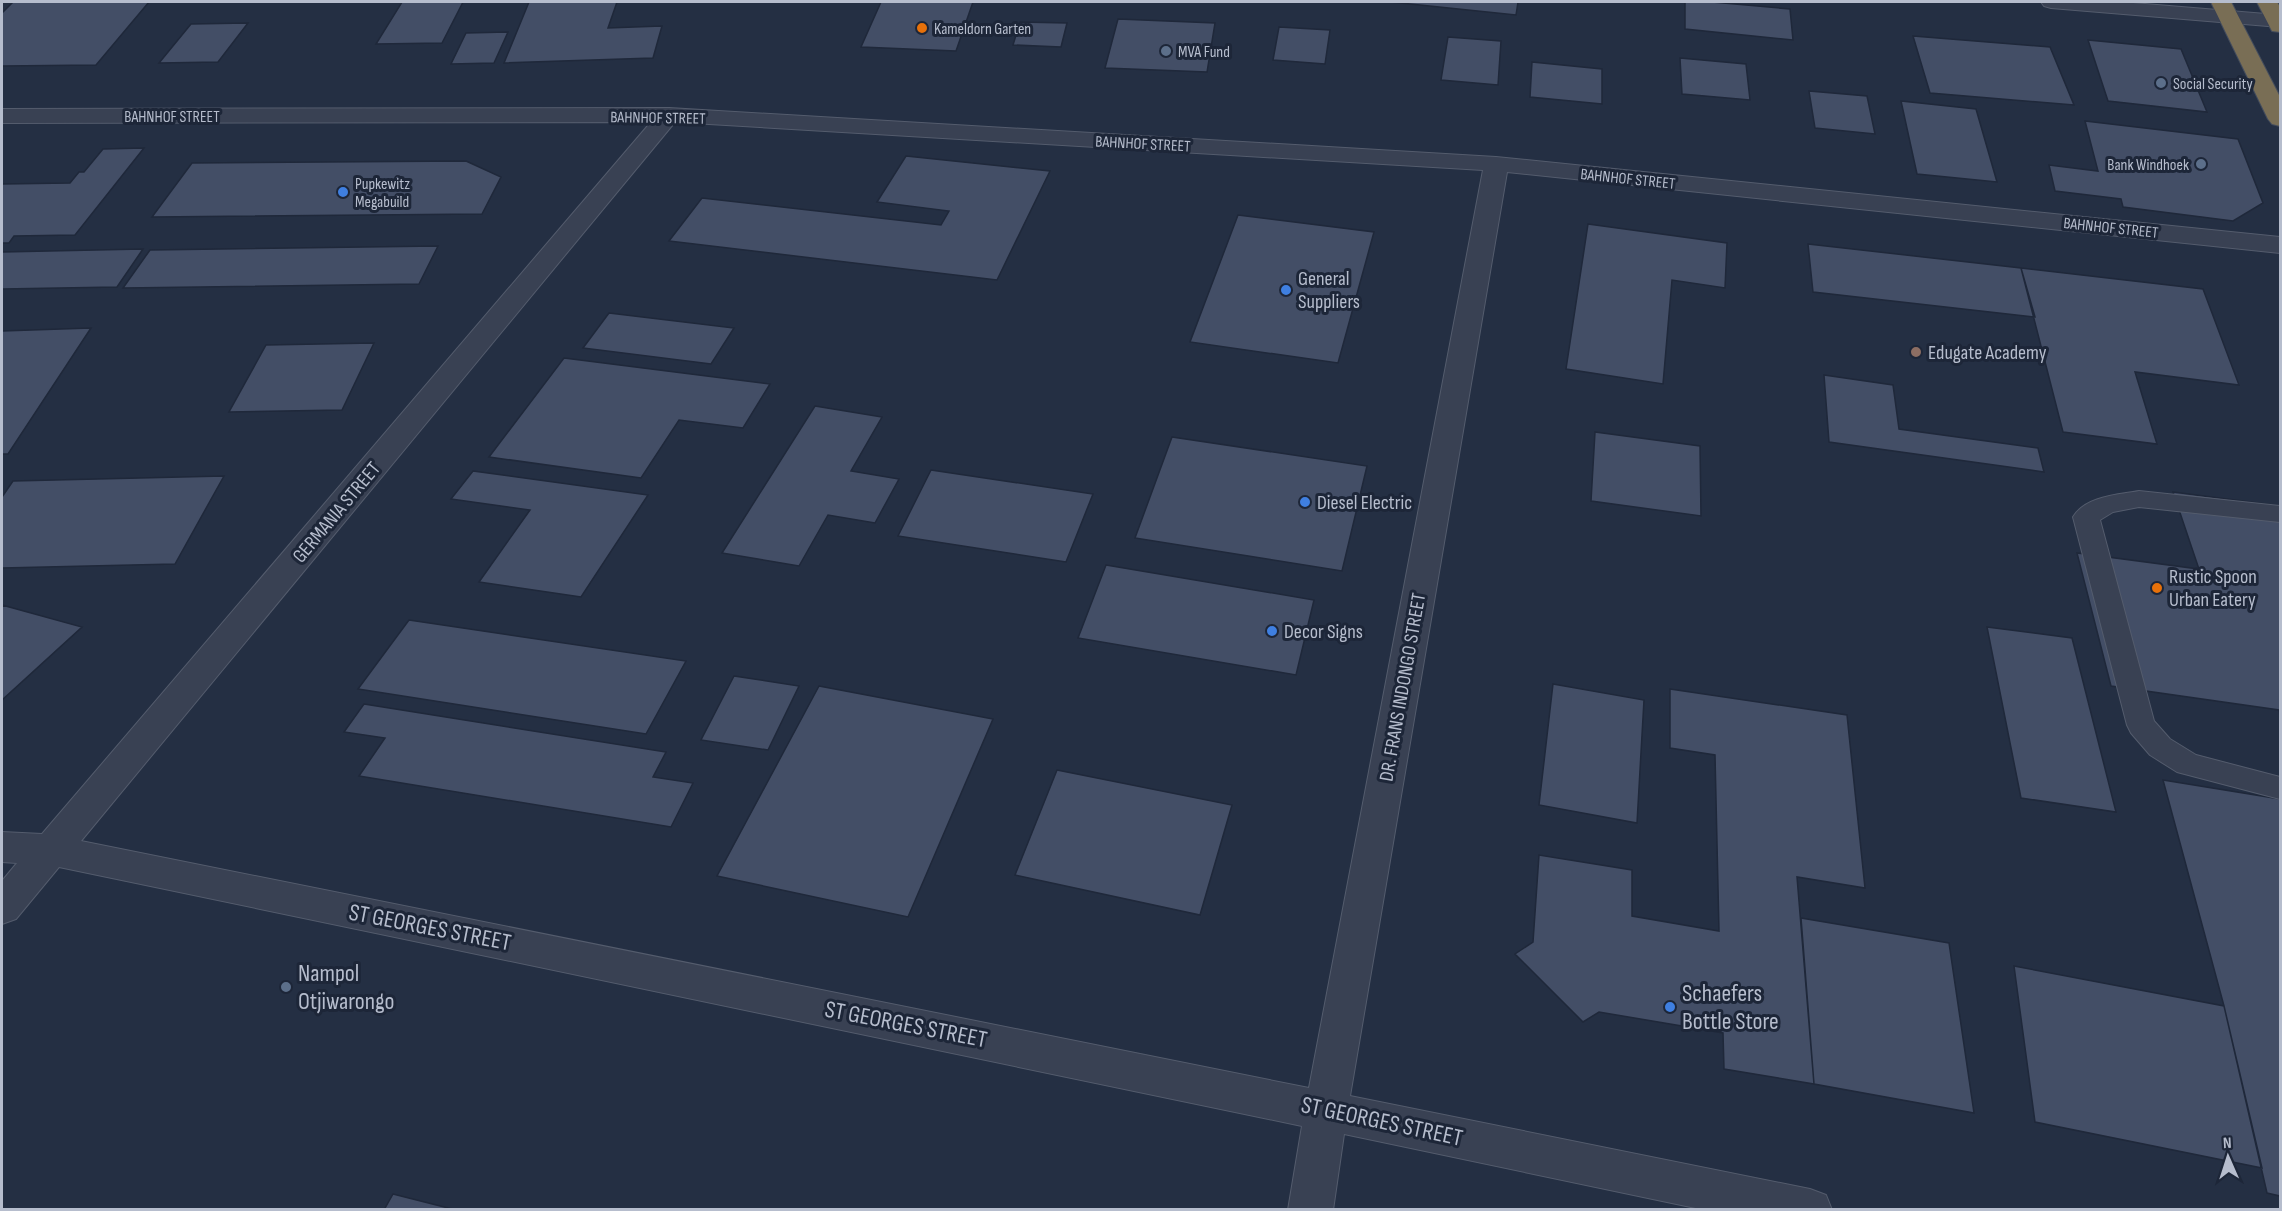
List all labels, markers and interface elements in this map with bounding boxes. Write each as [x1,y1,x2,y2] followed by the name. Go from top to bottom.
[934,20,1031,39] place label: Kameldorn Garten
[915,21,929,35] marker: Kameldorn Garten
[1178,43,1230,62] place label: MVA Fund
[1159,44,1173,58] marker: MVA Fund
[2173,75,2253,94] place label: Social Security
[2154,76,2168,90] marker: Social Security
[124,108,220,127] street label: BAHNHOF STREET
[610,108,706,129] street label: BAHNHOF STREET
[1095,133,1192,157] street label: BAHNHOF STREET
[2107,156,2189,175] place label: Bank Windhoek
[2194,157,2208,171] marker: Bank Windhoek
[1579,165,1677,194] street label: BAHNHOF STREET
[355,175,410,212] place label: Pupkewitz Megabuild
[336,185,350,199] marker: Pupkewitz Megabuild
[2062,214,2160,243] street label: BAHNHOF STREET
[1298,267,1360,314] place label: General Suppliers
[1279,283,1293,297] marker: General Suppliers
[1928,341,2047,365] place label: Edugate Academy
[1909,345,1923,359] marker: Edugate Academy
[288,457,386,568] street label: GERMANIA STREET
[1317,491,1412,515] place label: Diesel Electric
[1298,495,1312,509] marker: Diesel Electric
[2169,565,2257,612] place label: Rustic Spoon Urban Eatery
[2150,581,2164,595] marker: Rustic Spoon Urban Eatery
[1375,591,1431,783] street label: DR. FRANS INDONGO STREET
[1284,620,1363,644] place label: Decor Signs
[1265,624,1279,638] marker: Decor Signs
[346,898,514,957] street label: ST GEORGES STREET
[298,959,394,1016] place label: Nampol Otjiwarongo
[1682,979,1779,1036] place label: Schaefers Bottle Store
[279,980,293,994] marker: Nampol Otjiwarongo
[822,995,990,1054] street label: ST GEORGES STREET
[1663,1000,1677,1014] marker: Schaefers Bottle Store
[1298,1090,1466,1153] street label: ST GEORGES STREET
[2198,1127,2258,1187] north arrow
[2223,1134,2232,1153] text: N

